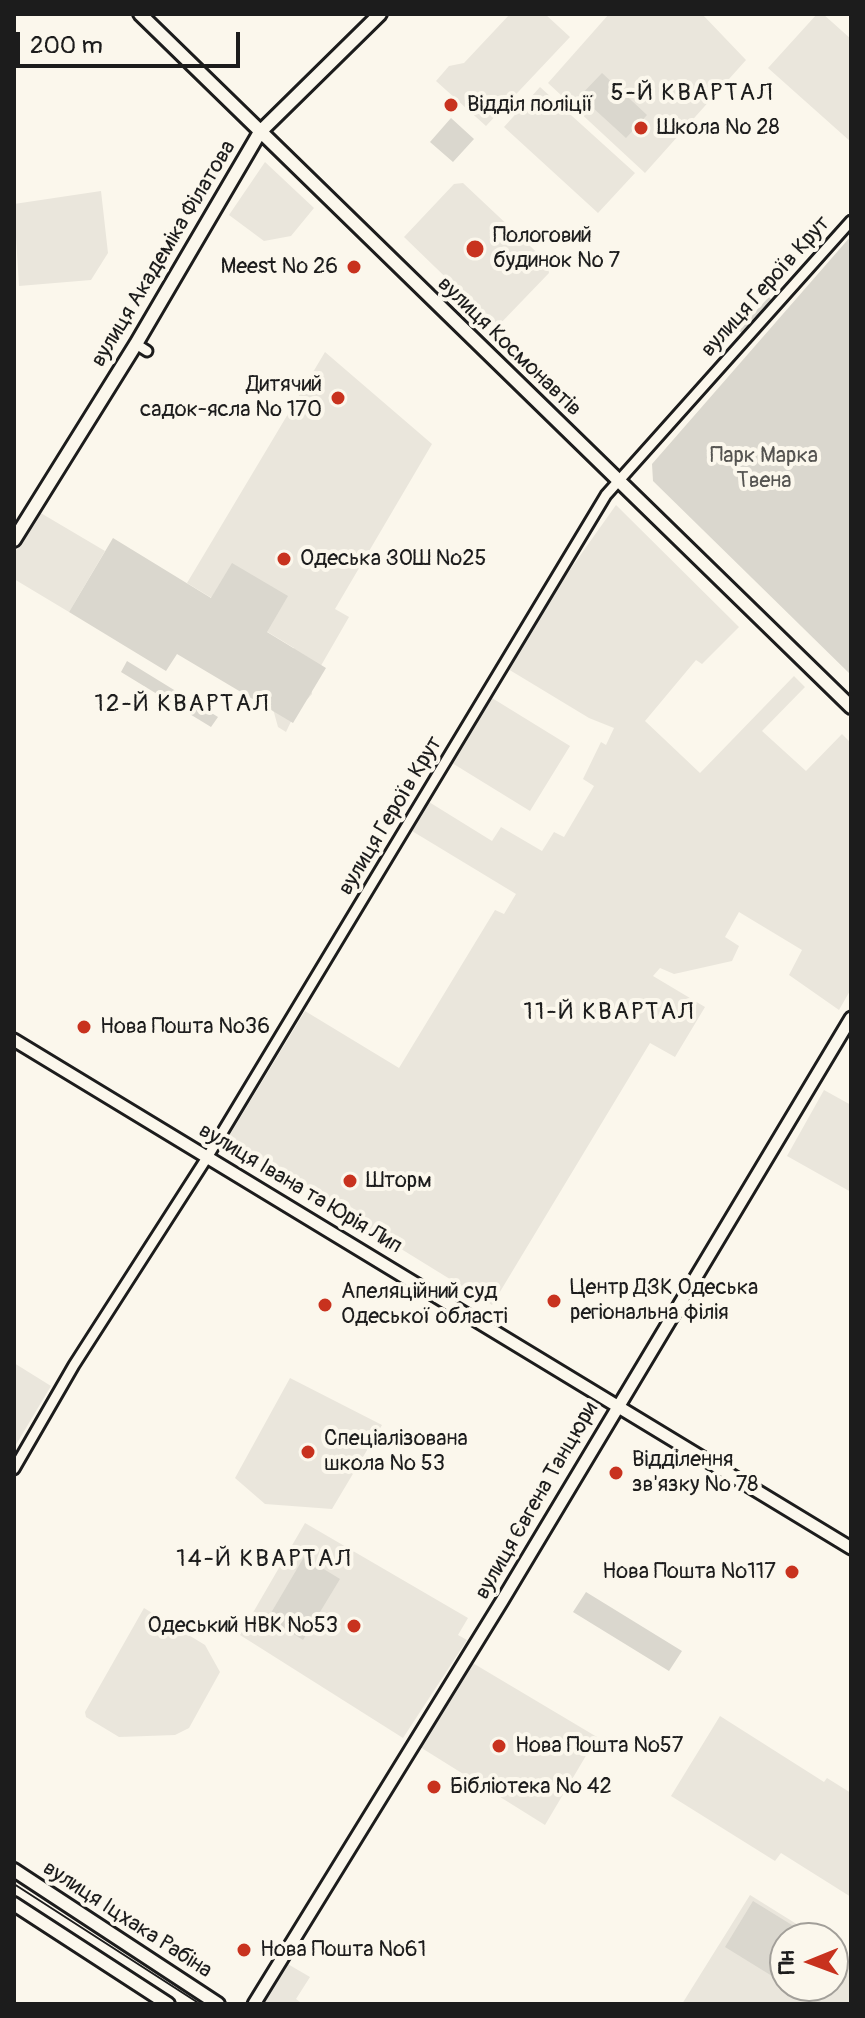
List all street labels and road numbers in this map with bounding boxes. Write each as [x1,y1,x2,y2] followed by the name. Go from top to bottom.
[86,136,242,372] street label: вулиця Академіка Філатова
[696,211,836,363] street label: вулиця Героїв Крут
[431,271,587,423] street label: вулиця Космонавтів
[333,732,449,900] street label: вулиця Героїв Крут
[194,1118,406,1260] street label: вулиця Івана та Юрія Лип
[470,1398,604,1604] street label: вулиця Євгена Танцюри
[37,1855,217,1985] street label: вулиця Іцхака Рабіна

